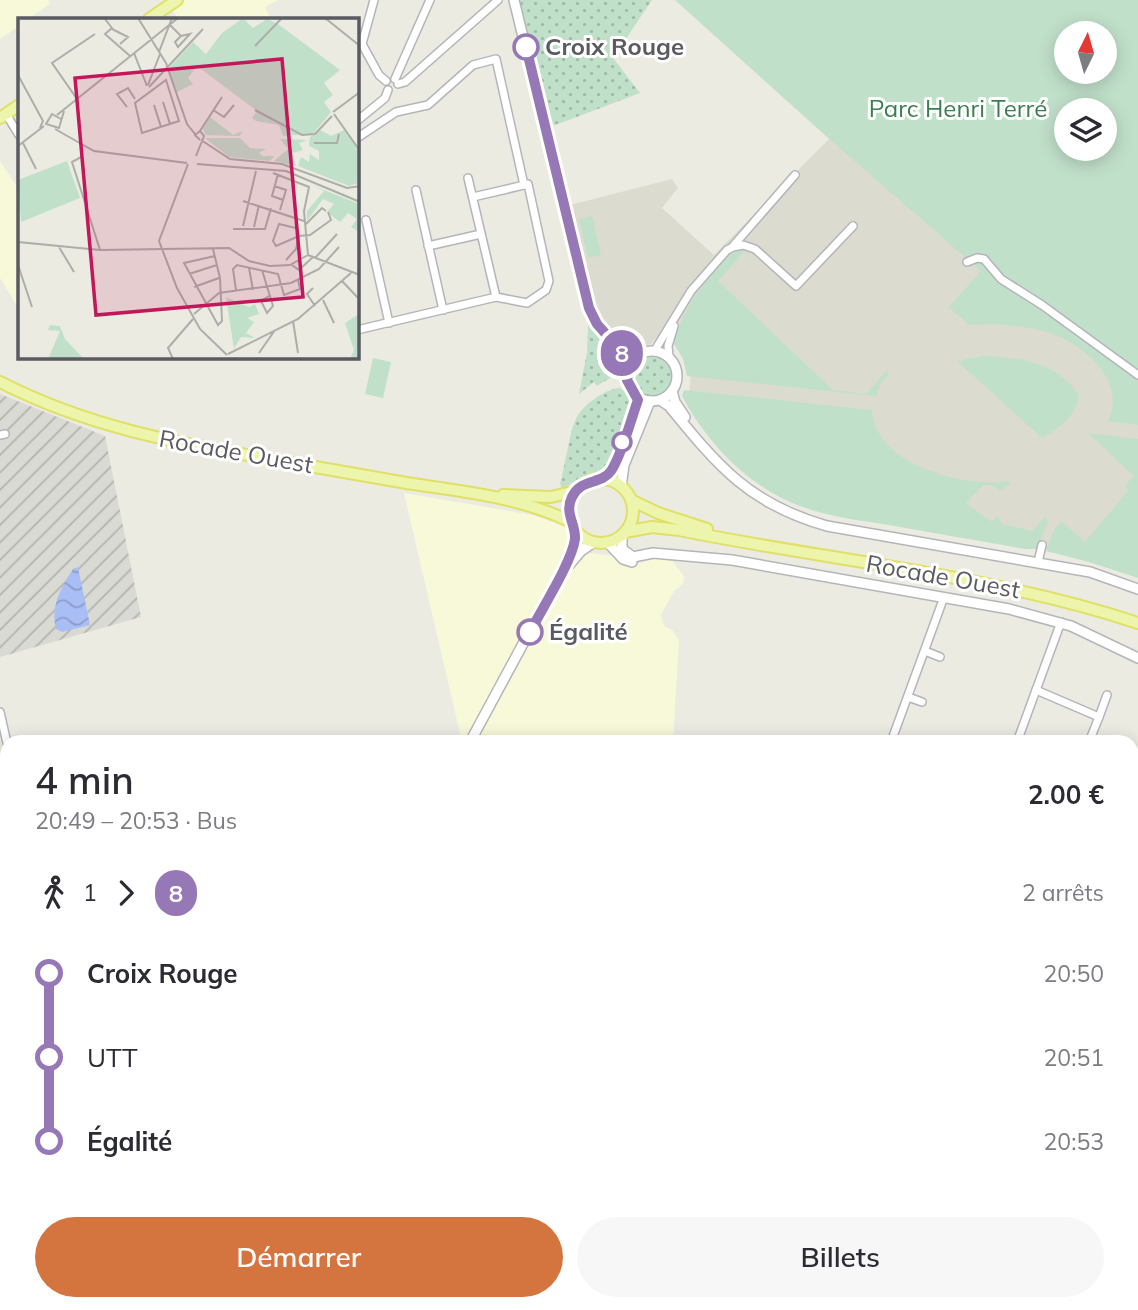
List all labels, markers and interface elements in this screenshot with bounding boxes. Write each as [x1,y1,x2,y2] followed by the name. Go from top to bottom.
[18,18,359,359] inset map
[1054,21,1116,84] north arrow
[1054,21,1117,161] map controls
[545,31,684,61] place label: Croix Rouge
[513,34,539,60] marker: Croix Rouge
[869,93,1047,123] park label: Parc Henri Terré
[1054,98,1117,161] button: layers
[599,330,645,376] line badge: 8
[615,338,629,368] text: 8
[157,423,315,479] street label: Rocade Ouest
[612,432,632,452] unlabelled marker
[864,548,1022,604] street label: Rocade Ouest
[549,616,628,646] place label: Égalité
[517,619,543,645] marker: Égalité
[35,756,134,804] text: 4 min
[1028,778,1104,811] text: 2.00 €
[35,806,237,835] text: 20:49 – 20:53 · Bus
[35,874,73,912] icon: walk
[107,874,145,912] icon: forward
[83,878,97,907] text: 1
[169,878,183,908] text: 8
[1022,878,1104,907] text: 2 arrêts
[87,957,238,990] text: Croix Rouge
[1044,959,1104,988] text: 20:50
[87,1041,138,1074] text: UTT
[1044,1043,1104,1072] text: 20:51
[87,1125,172,1158] text: Égalité
[1044,1127,1104,1156] text: 20:53
[35,1217,563,1297] button: Démarrer
[577,1217,1104,1297] button: Billets

